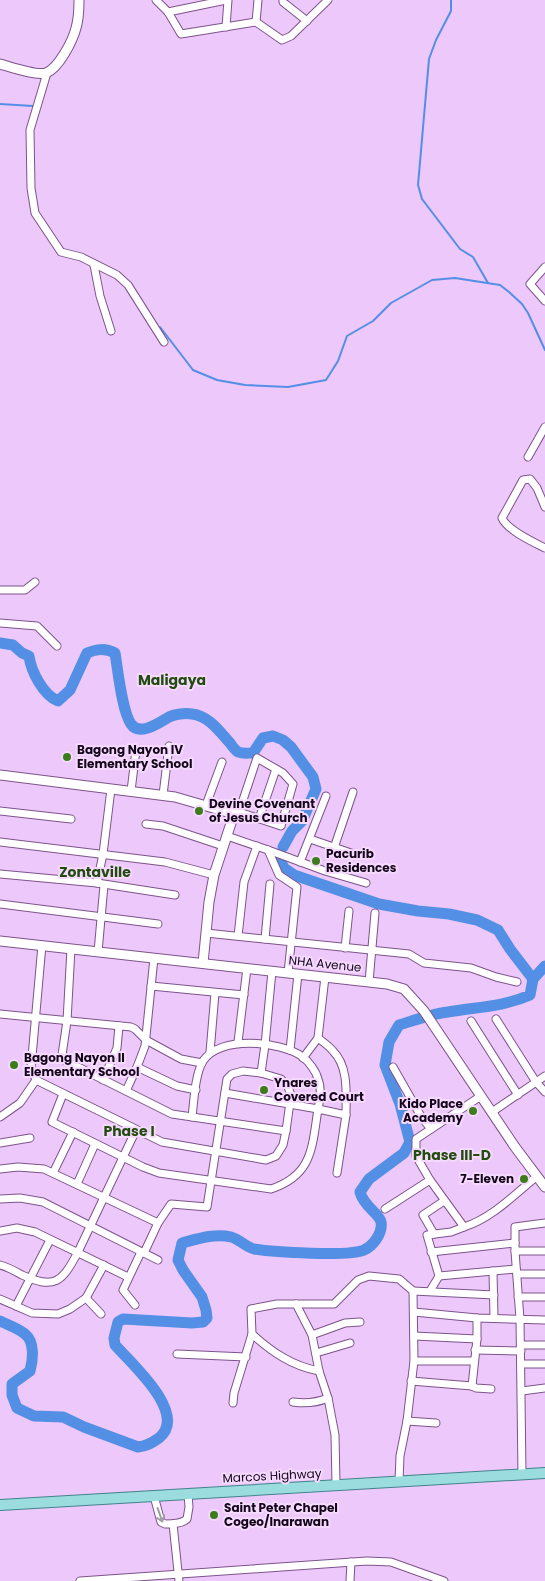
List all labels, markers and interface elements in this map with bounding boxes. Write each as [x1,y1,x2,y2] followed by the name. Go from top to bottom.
[138,670,206,690] district label: Maligaya
[77,741,192,772] place label: Bagong Nayon IV Elementary School
[61,751,73,763] marker: Bagong Nayon IV Elementary School
[209,795,315,826] place label: Devine Covenant of Jesus Church
[193,805,205,817] marker: Devine Covenant of Jesus Church
[326,845,397,876] place label: Pacurib Residences
[310,855,322,867] marker: Pacurib Residences
[59,862,131,882] district label: Zontaville
[288,951,362,976] street label: NHA Avenue
[24,1049,139,1080] place label: Bagong Nayon II Elementary School
[8,1059,20,1071] marker: Bagong Nayon II Elementary School
[274,1074,364,1105] place label: Ynares Covered Court
[258,1084,270,1096] marker: Ynares Covered Court
[399,1095,464,1126] place label: Kido Place Academy
[467,1105,479,1117] marker: Kido Place Academy
[103,1121,155,1141] district label: Phase I
[413,1145,491,1165] district label: Phase III-D
[460,1170,514,1187] place label: 7-Eleven
[518,1173,530,1185] marker: 7-Eleven
[222,1464,322,1487] street label: Marcos Highway
[224,1499,338,1530] place label: Saint Peter Chapel Cogeo/Inarawan
[156,1507,165,1522] one-way arrow
[208,1509,220,1521] marker: Saint Peter Chapel Cogeo/Inarawan

